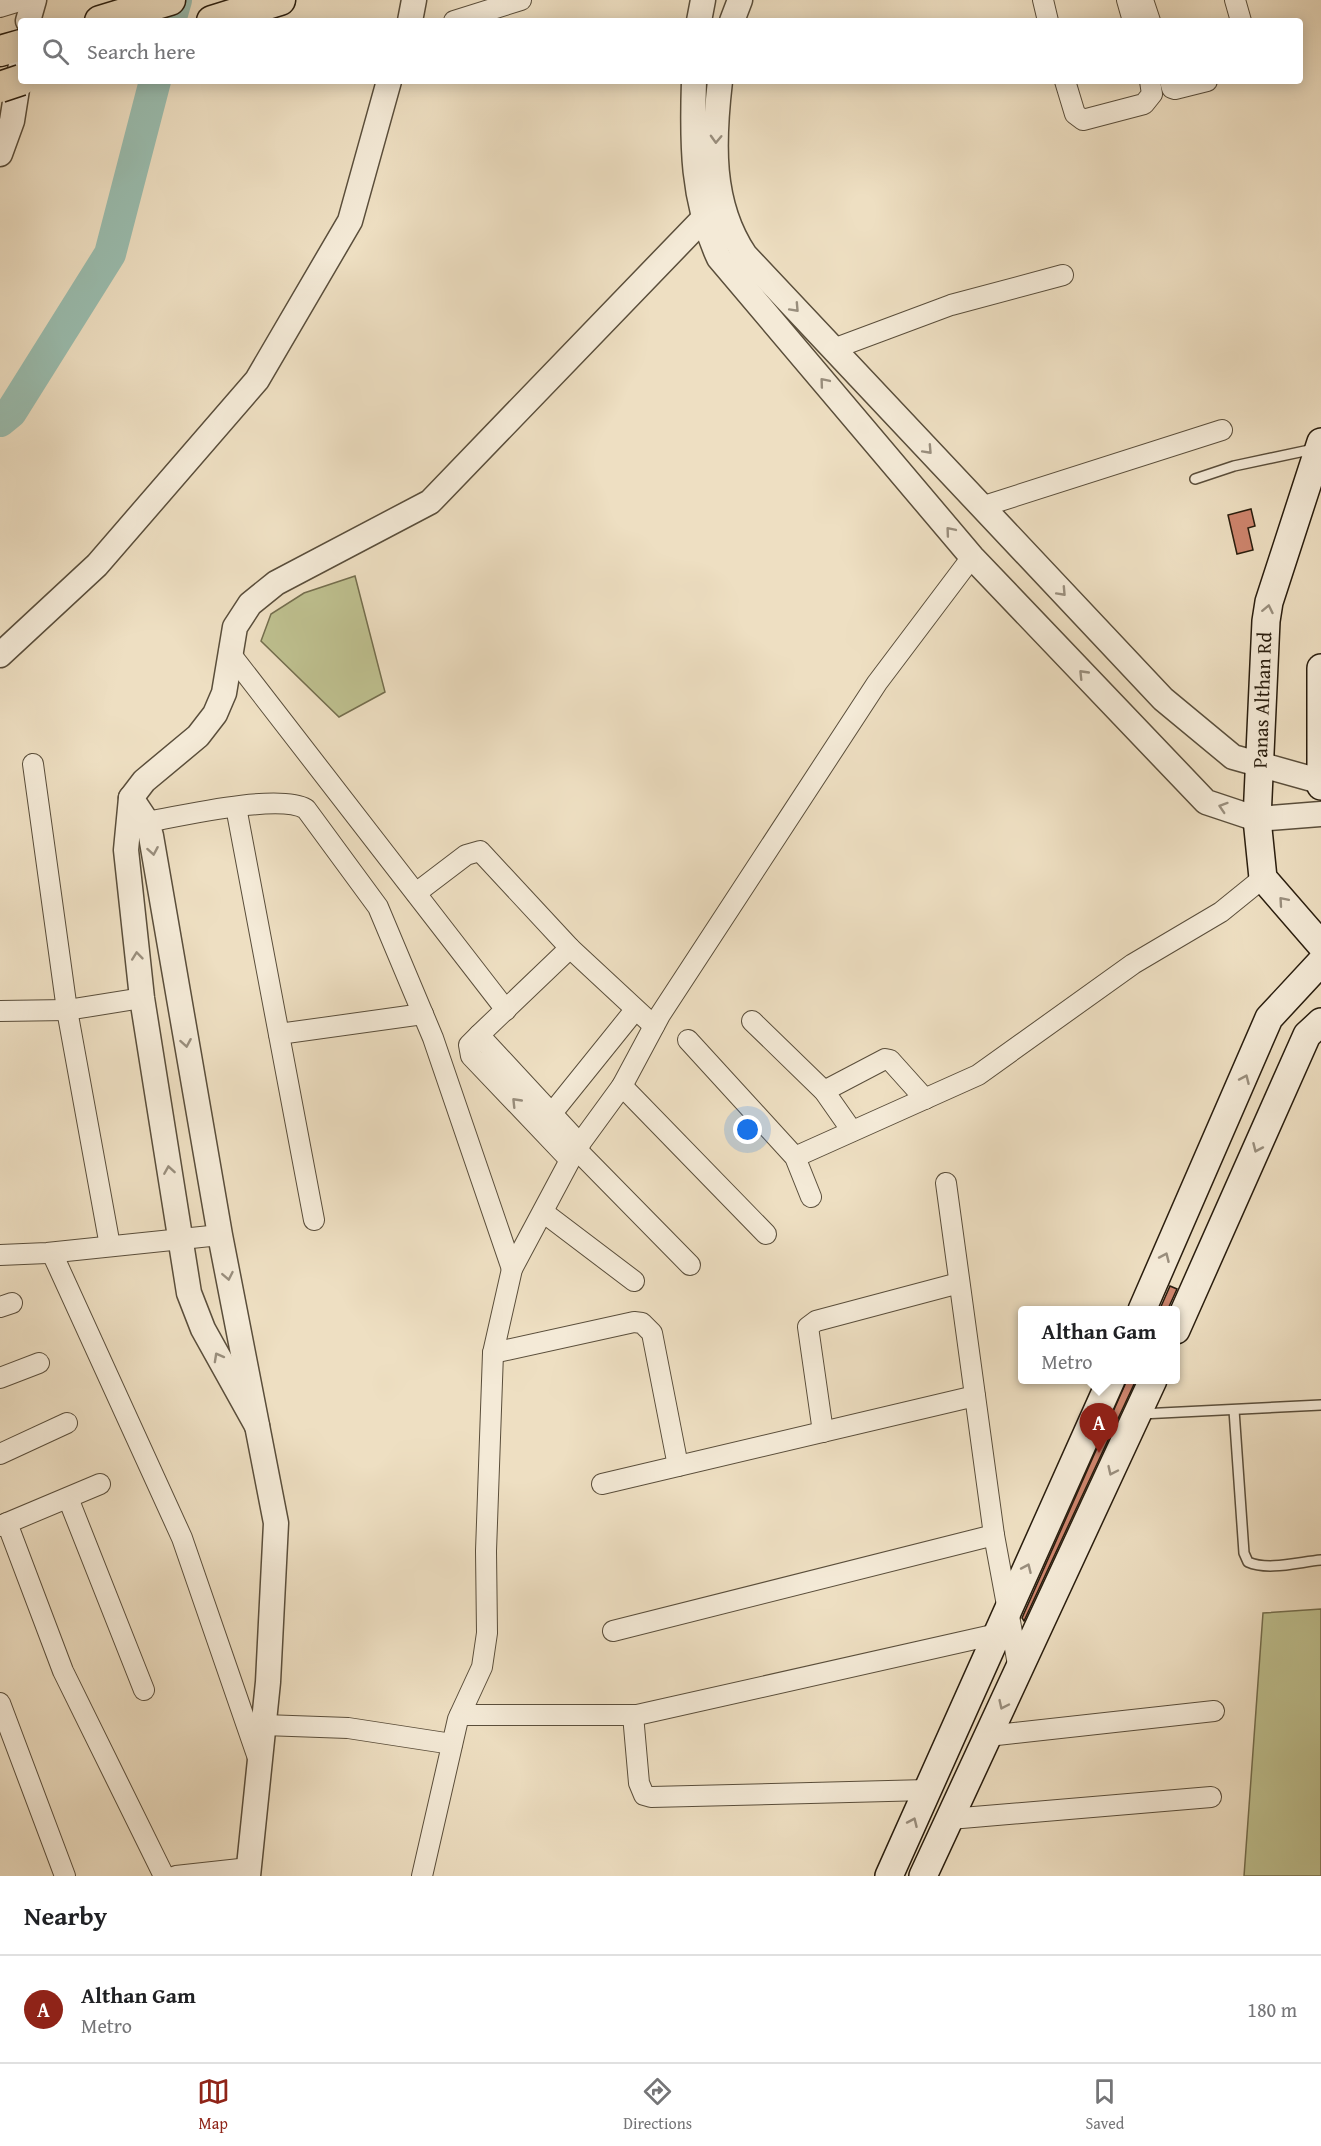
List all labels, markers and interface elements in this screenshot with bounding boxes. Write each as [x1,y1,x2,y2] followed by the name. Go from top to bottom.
[18,18,1303,84] search box
[39,35,72,68] icon: search
[87,35,196,67] text: Search here
[709,135,722,144] one-way arrow
[787,301,798,312] one-way arrow
[820,378,831,389] one-way arrow
[921,444,932,454] one-way arrow
[946,527,957,538] one-way arrow
[1055,585,1066,596] one-way arrow
[1261,604,1274,614] one-way arrow
[1245,631,1278,769] street label: Panas Althan Rd
[1079,670,1090,680] one-way arrow
[1218,802,1229,815] one-way arrow
[147,846,159,856] one-way arrow
[1279,897,1290,908] one-way arrow
[131,951,144,961] one-way arrow
[179,1038,192,1048] one-way arrow
[1238,1074,1250,1085] one-way arrow
[512,1099,523,1110] one-way arrow
[733,1115,762,1144] your location
[1252,1141,1264,1152] one-way arrow
[163,1165,176,1175] one-way arrow
[1158,1252,1170,1263] one-way arrow
[221,1271,234,1281] one-way arrow
[1018,1306,1180,1384] popup
[1042,1315,1156,1347] text: Althan Gam
[1042,1347,1093,1376] text: Metro
[214,1352,225,1363] one-way arrow
[1080,1404,1118,1453] pin: A
[1107,1464,1119,1475] one-way arrow
[1020,1563,1032,1574] one-way arrow
[998,1698,1010,1709] one-way arrow
[906,1818,918,1829] one-way arrow
[24,1896,107,1935] text: Nearby
[81,1979,196,2011] text: Althan Gam
[37,1995,50,2024] text: A
[1247,1995,1297,2024] text: 180 m
[81,2011,132,2040] text: Metro
[197,2075,230,2135] tab: Map
[623,2075,692,2135] tab: Directions
[1085,2075,1124,2135] tab: Saved

